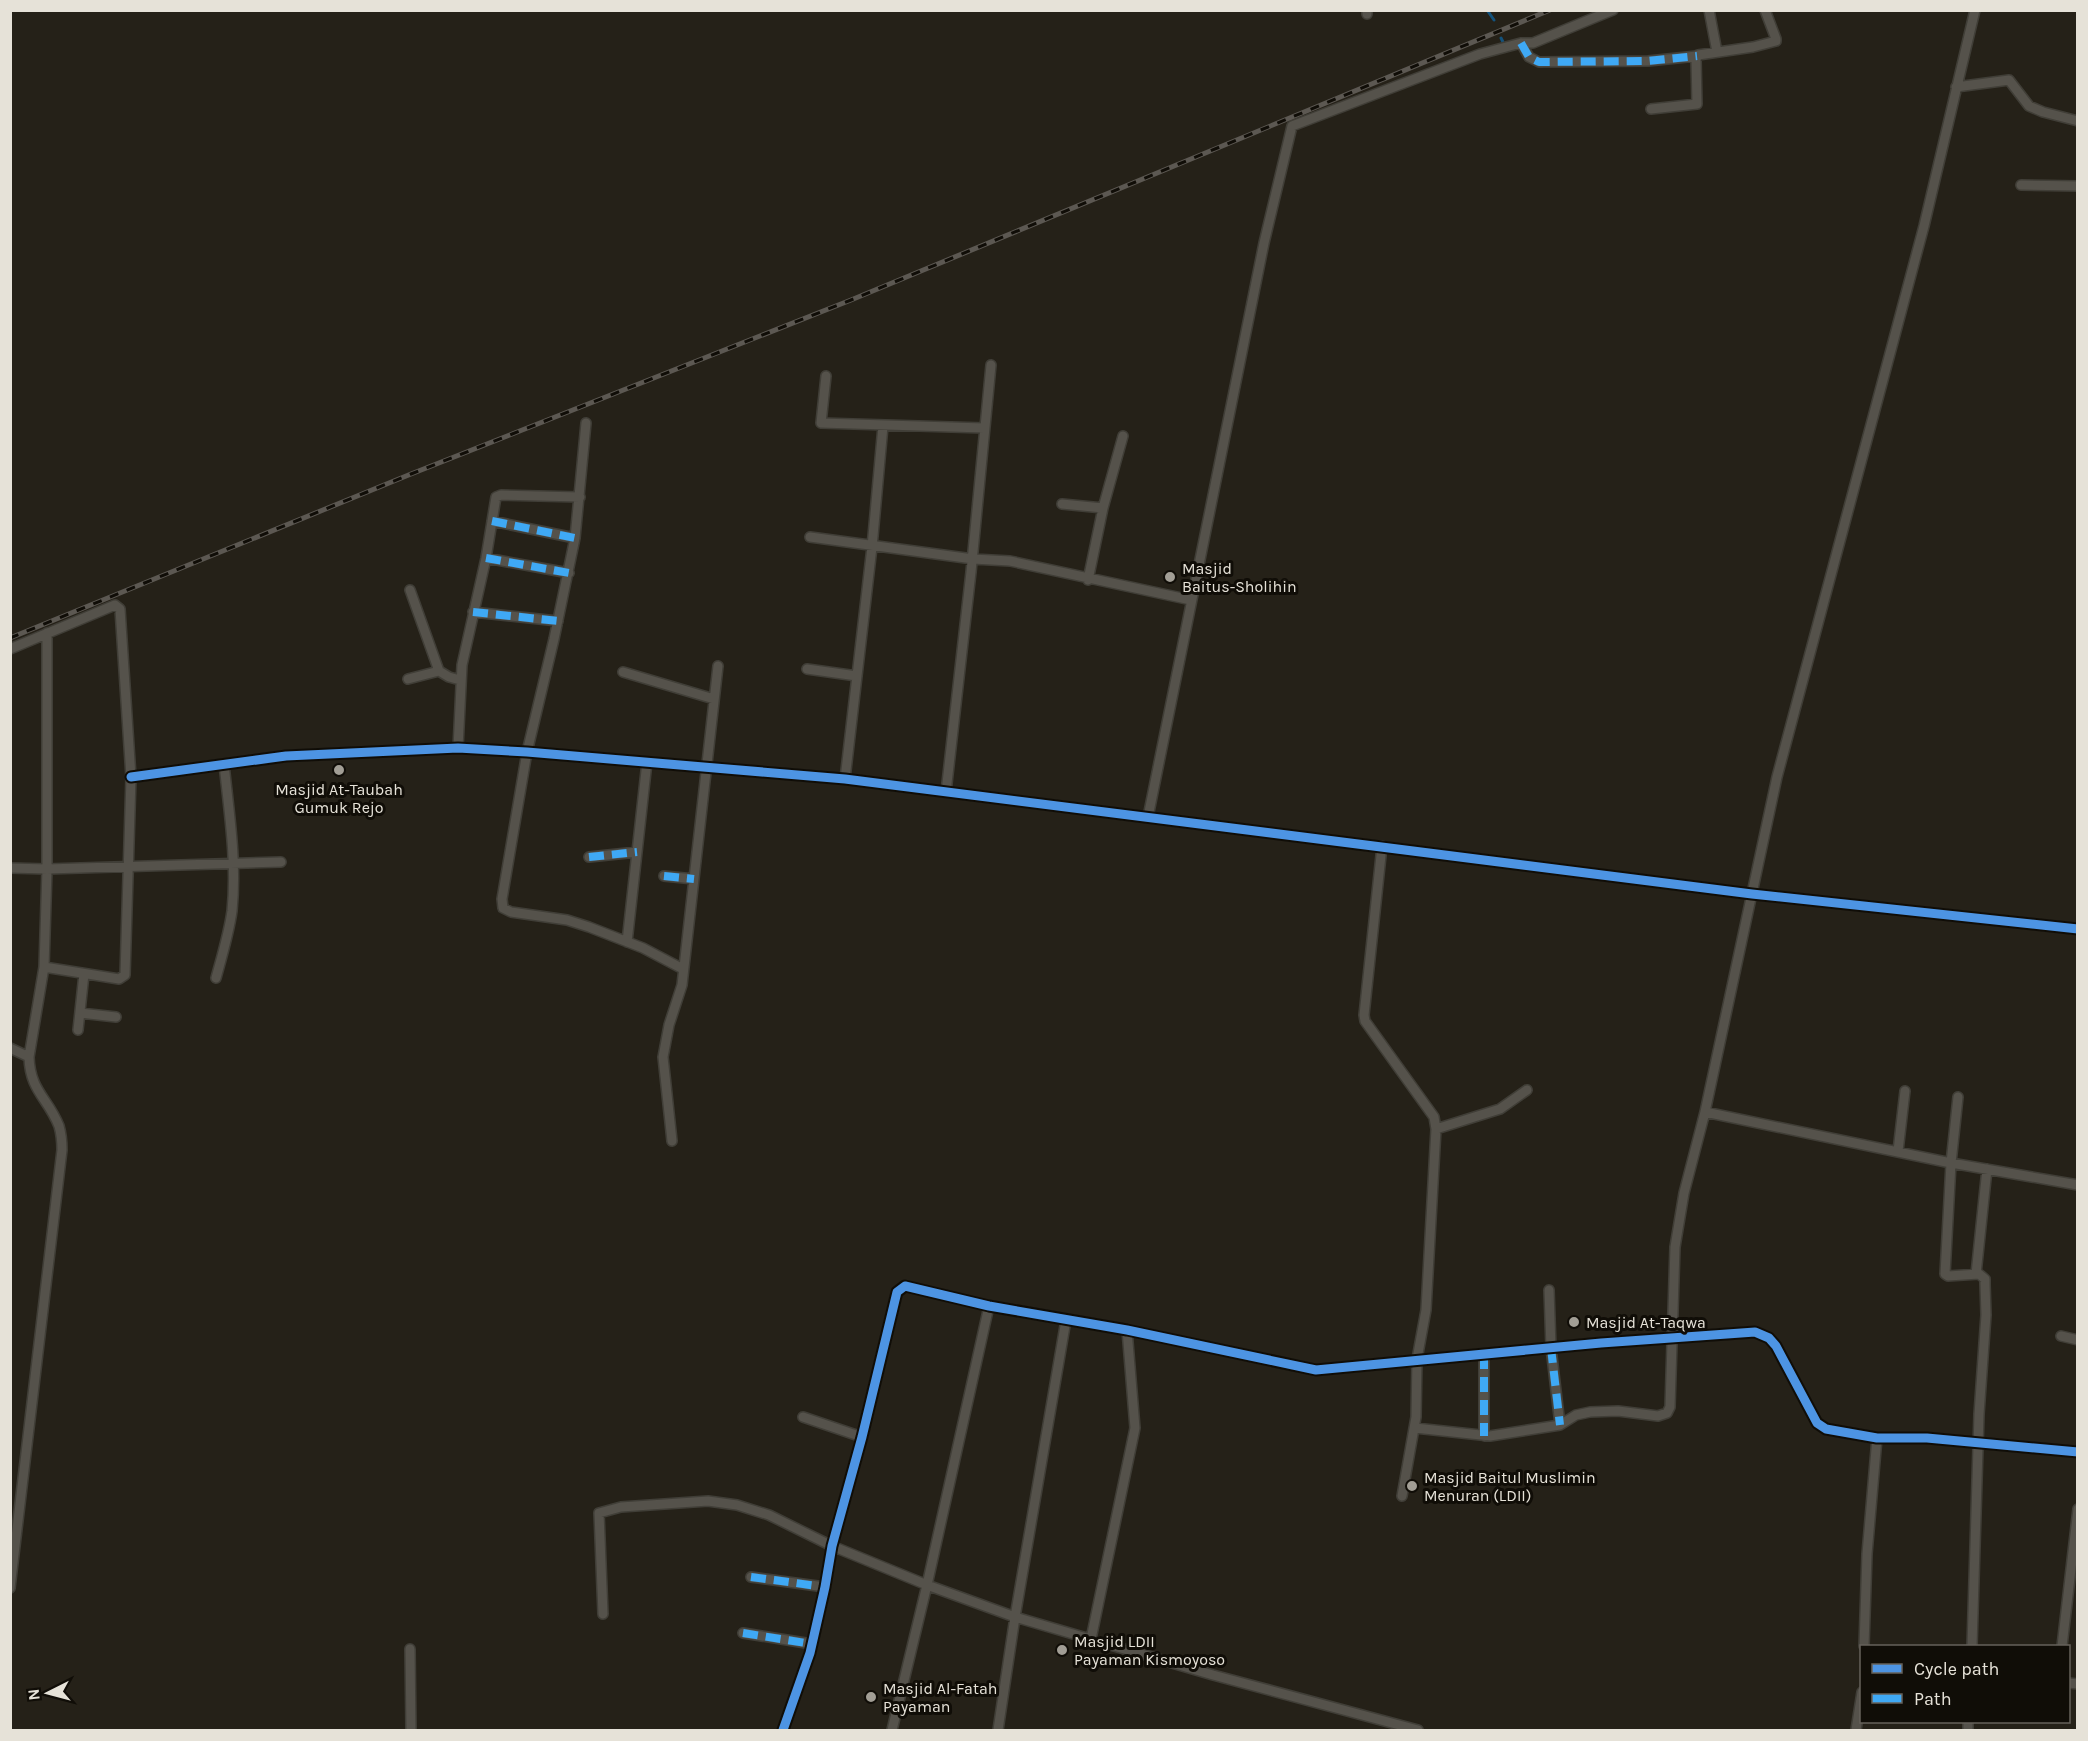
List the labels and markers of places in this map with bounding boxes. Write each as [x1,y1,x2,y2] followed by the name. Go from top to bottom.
[1182,559,1297,596] place label: Masjid Baitus-Sholihin
[1163,570,1177,584] marker: Masjid Baitus-Sholihin
[332,763,346,777] marker: Masjid At-Taubah Gumuk Rejo
[275,780,403,817] place label: Masjid At-Taubah Gumuk Rejo
[1586,1313,1706,1332] place label: Masjid At-Taqwa
[1567,1315,1581,1329] marker: Masjid At-Taqwa
[1424,1468,1596,1505] place label: Masjid Baitul Muslimin Menuran (LDII)
[1405,1479,1419,1493] marker: Masjid Baitul Muslimin Menuran (LDII)
[1074,1632,1225,1669] place label: Masjid LDII Payaman Kismoyoso
[1055,1643,1069,1657] marker: Masjid LDII Payaman Kismoyoso
[883,1679,997,1716] place label: Masjid Al-Fatah Payaman
[864,1690,878,1704] marker: Masjid Al-Fatah Payaman

